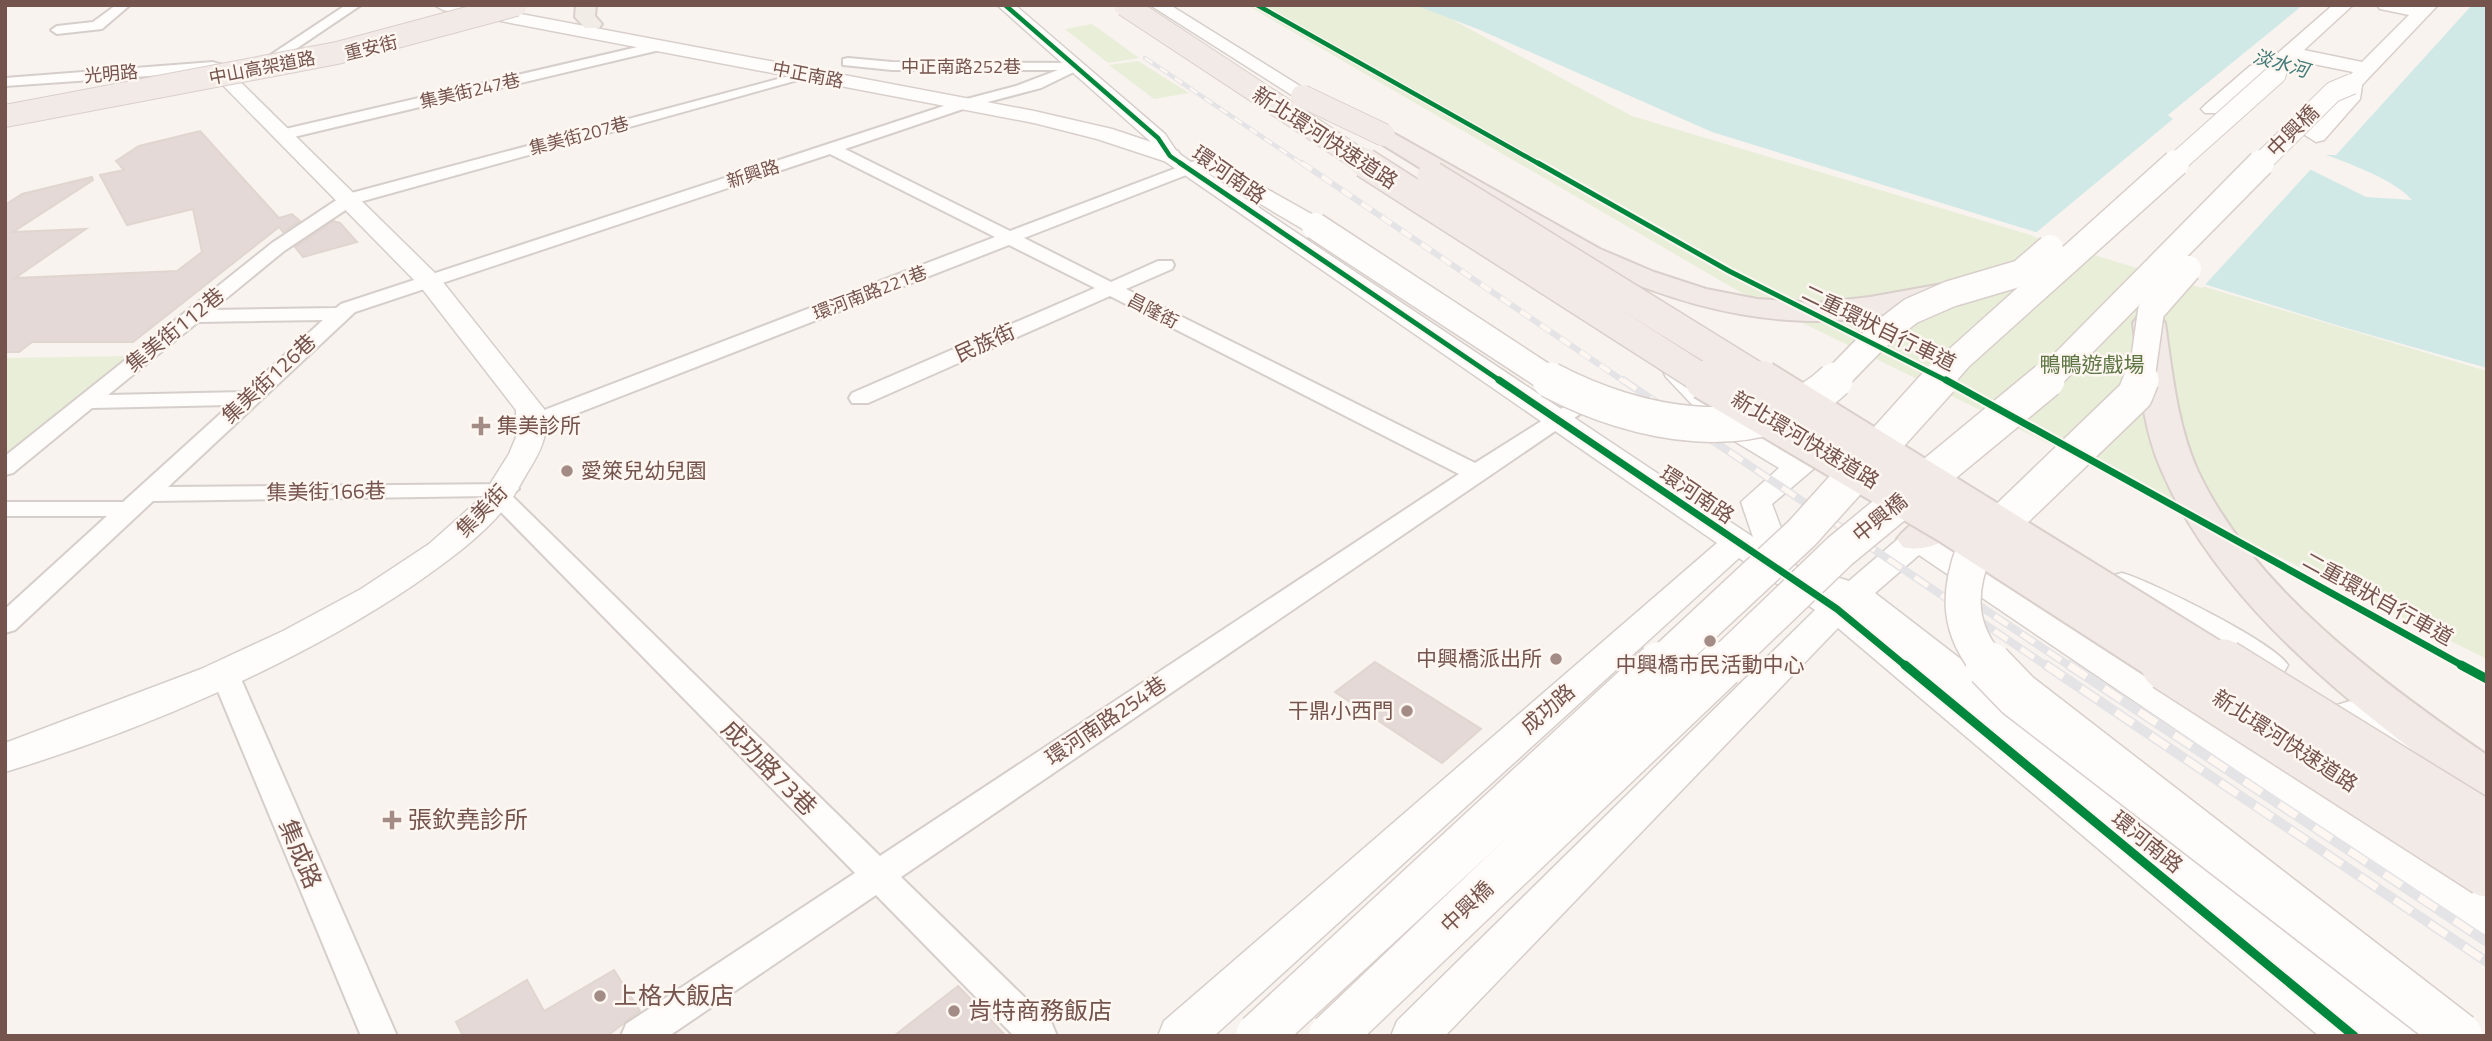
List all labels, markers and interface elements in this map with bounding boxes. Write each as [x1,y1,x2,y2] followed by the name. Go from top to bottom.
[341,28,400,67] street label: 重安街
[2250,41,2316,85] water label: 淡水河
[206,44,317,91] street label: 中山高架道路
[901,53,1021,80] street label: 中正南路252巷
[770,54,846,95] street label: 中正南路
[83,58,139,89] street label: 光明路
[417,66,523,115] street label: 集美街247巷
[1246,78,1405,196] street label: 新北環河快速道路
[2259,97,2326,164] street label: 中興橋
[526,109,632,162] street label: 集美街207巷
[1186,137,1273,211] street label: 環河南路
[723,152,783,195] street label: 新興路
[809,258,931,327] street label: 環河南路221巷
[1797,276,1962,378] street label: 二重環狀自行車道
[118,279,231,379] street label: 集美街112巷
[1123,286,1183,335] street label: 昌隆街
[949,315,1020,370] street label: 民族街
[214,326,323,431] street label: 集美街126巷
[2040,348,2145,380] park label: 鴨鴨遊戲場
[1725,382,1886,496] street label: 新北環河快速道路
[497,409,581,441] place label: 集美診所
[471,416,491,436] marker: 集美診所
[581,454,707,486] place label: 愛箂兒幼兒園
[1654,457,1741,531] street label: 環河南路
[559,463,575,479] marker: 愛箂兒幼兒園
[266,474,386,508] street label: 集美街166巷
[448,477,515,544] street label: 集美街
[1845,485,1914,549] street label: 中興橋
[2297,543,2460,653] street label: 二重環狀自行車道
[1702,633,1718,649] marker: 中興橋市民活動中心
[1416,642,1542,674] place label: 中興橋派出所
[1616,648,1805,680] place label: 中興橋市民活動中心
[1548,651,1564,667] marker: 中興橋派出所
[1038,668,1173,773] street label: 環河南路254巷
[1513,676,1582,741] street label: 成功路
[2206,681,2365,799] street label: 新北環河快速道路
[1288,694,1393,726] place label: 干鼎小西門
[1399,703,1415,719] marker: 干鼎小西門
[714,711,826,823] street label: 成功路73巷
[408,801,528,837] place label: 張欽堯診所
[2105,802,2190,880] street label: 環河南路
[382,810,402,830] marker: 張欽堯診所
[270,813,332,894] street label: 集成路
[1433,873,1500,940] street label: 中興橋
[614,977,734,1013] place label: 上格大飯店
[592,988,608,1004] marker: 上格大飯店
[968,992,1112,1028] place label: 肯特商務飯店
[946,1003,962,1019] marker: 肯特商務飯店

